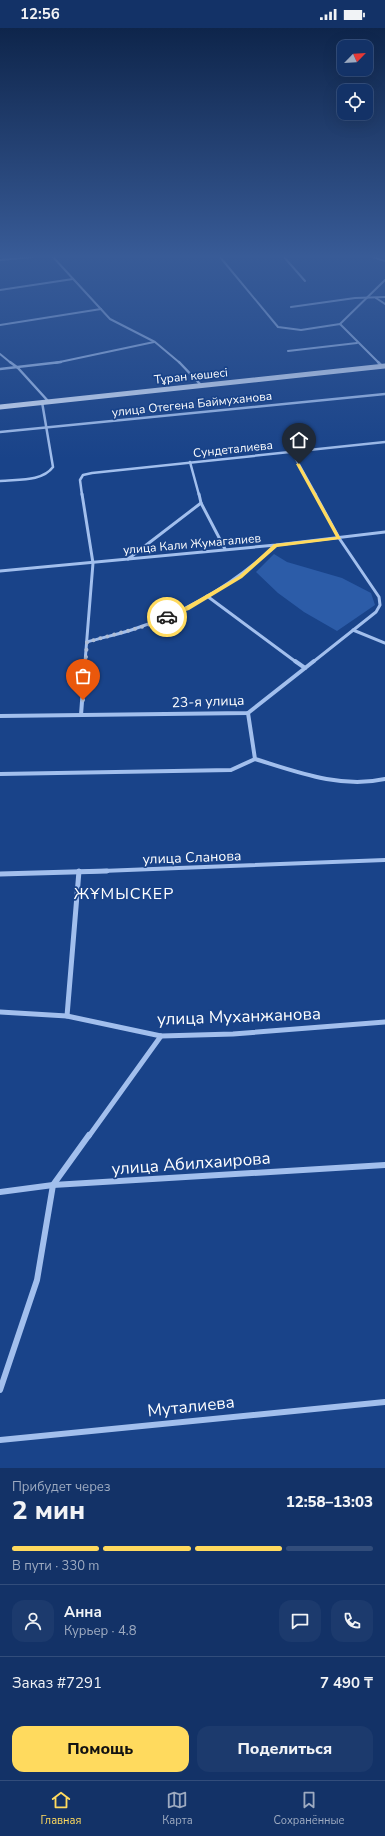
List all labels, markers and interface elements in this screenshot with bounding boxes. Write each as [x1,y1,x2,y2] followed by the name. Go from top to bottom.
[20,4,60,24] text: 12:56
[337,40,373,76] north arrow
[337,40,373,120] map controls
[337,84,373,120] button: locate
[153,364,229,388] street label: Тұран көшесі
[111,388,273,420] street label: улица Отегена Баймуханова
[282,423,316,464] pin
[288,429,310,451] icon: home
[192,437,274,461] street label: Сундеталиева
[122,530,262,558] street label: улица Кали Жумагалиев
[147,597,187,637] courier
[156,606,178,628] icon: car
[66,659,100,700] pin
[72,665,94,687] icon: bag
[171,691,245,712] street label: 23-я улица
[142,846,242,869] street label: улица Сланова
[74,883,174,905] district label: ЖҰМЫСКЕР
[157,1002,321,1031] street label: улица Муханжанова
[111,1146,271,1181] street label: улица Абилхаирова
[146,1390,236,1423] street label: Муталиева
[12,1478,110,1496] text: Прибудет через
[286,1492,373,1512] text: 12:58–13:03
[12,1493,85,1528] text: 2 мин
[12,1557,99,1575] text: В пути · 330 m
[12,1600,54,1642] button: person
[279,1600,321,1642] button: chat
[331,1600,373,1642] button: phone
[64,1602,102,1622] text: Анна
[64,1622,137,1640] text: Курьер · 4.8
[12,1673,102,1693] text: Заказ #7291
[320,1673,373,1693] text: 7 490 ₸
[12,1726,189,1772] button: Помощь
[197,1726,373,1772] button: Поделиться
[40,1789,81,1828] tab: Главная
[162,1789,193,1828] tab: Карта
[273,1789,345,1828] tab: Сохранённые

